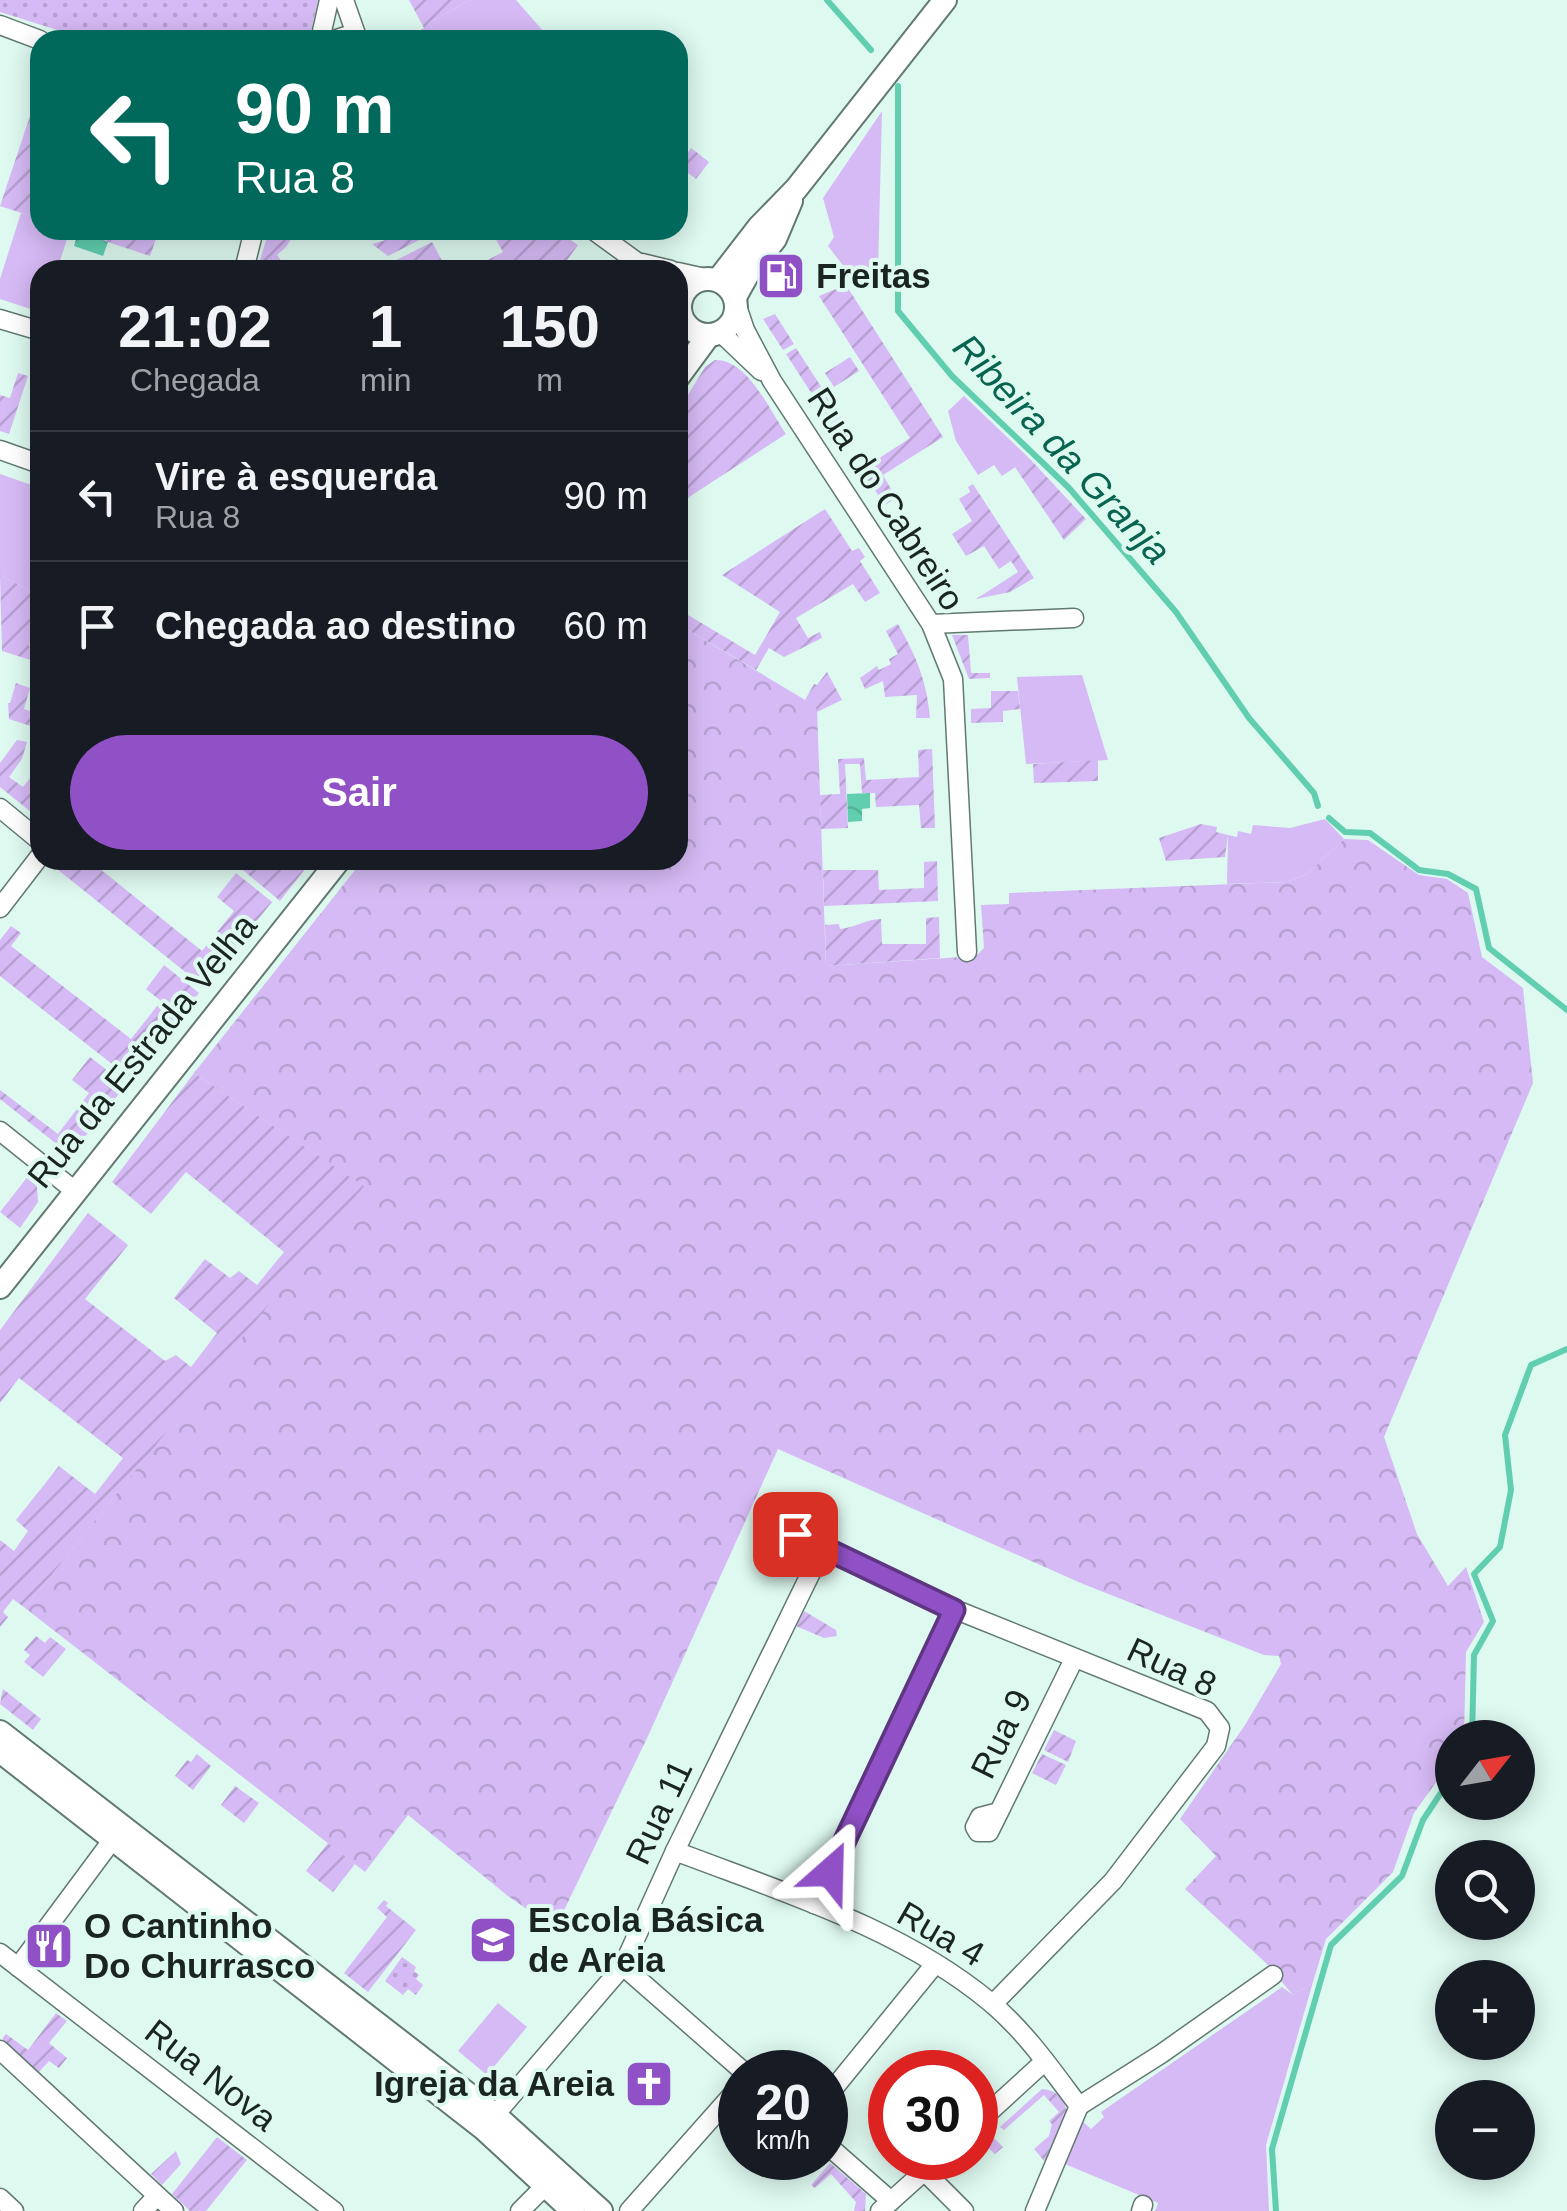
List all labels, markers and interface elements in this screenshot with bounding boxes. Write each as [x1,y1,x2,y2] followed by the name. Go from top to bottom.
[70,70,200,200] icon: left
[235,70,395,148] text: 90 m
[235,152,355,203] text: Rua 8
[755,250,807,302] fuel station icon: Freitas
[816,256,931,295] place label: Freitas
[118,293,272,360] text: 21:02
[369,293,402,360] text: 1
[500,293,600,360] text: 150
[945,326,1179,572] water label: Ribeira da Granja
[130,362,260,398] text: Chegada
[360,362,411,398] text: min
[536,362,563,398] text: m
[800,380,973,617] street label: Rua do Cabreiro
[155,456,437,498] text: Vire à esquerda
[70,469,125,524] icon: left
[564,475,648,517] text: 90 m
[155,499,240,535] text: Rua 8
[70,599,125,654] icon: arrive
[155,605,516,647] text: Chegada ao destino
[564,605,648,647] text: 60 m
[70,735,648,850] button: Sair
[19,906,264,1195] street label: Rua da Estrada Velha
[753,1492,838,1577] pin
[768,1507,823,1562] icon: arrive
[1122,1629,1223,1704] street label: Rua 8
[963,1683,1039,1784] street label: Rua 9
[1435,1720,1535,1820] north arrow
[1435,1720,1535,2180] map controls
[618,1754,700,1870] street label: Rua 11
[778,1820,882,1924] position arrow
[1435,1840,1535,1940] button: search
[891,1893,991,1974] street label: Rua 4
[528,1900,764,1979] place label: Escola Básica de Areia
[84,1906,315,1985] place label: O Cantinho Do Churrasco
[467,1914,519,1966] school or university icon: Escola Básica de Areia
[23,1920,75,1972] restaurant icon: O Cantinho Do Churrasco
[1435,1960,1535,2060] button: +
[138,2011,285,2138] street label: Rua Nova
[868,2050,998,2180] speed limit sign: 30
[623,2058,675,2110] church icon: Igreja da Areia
[374,2064,615,2103] place label: Igreja da Areia
[755,2075,811,2131] text: 20
[1435,2080,1535,2180] button: −
[756,2126,810,2154] text: km/h

